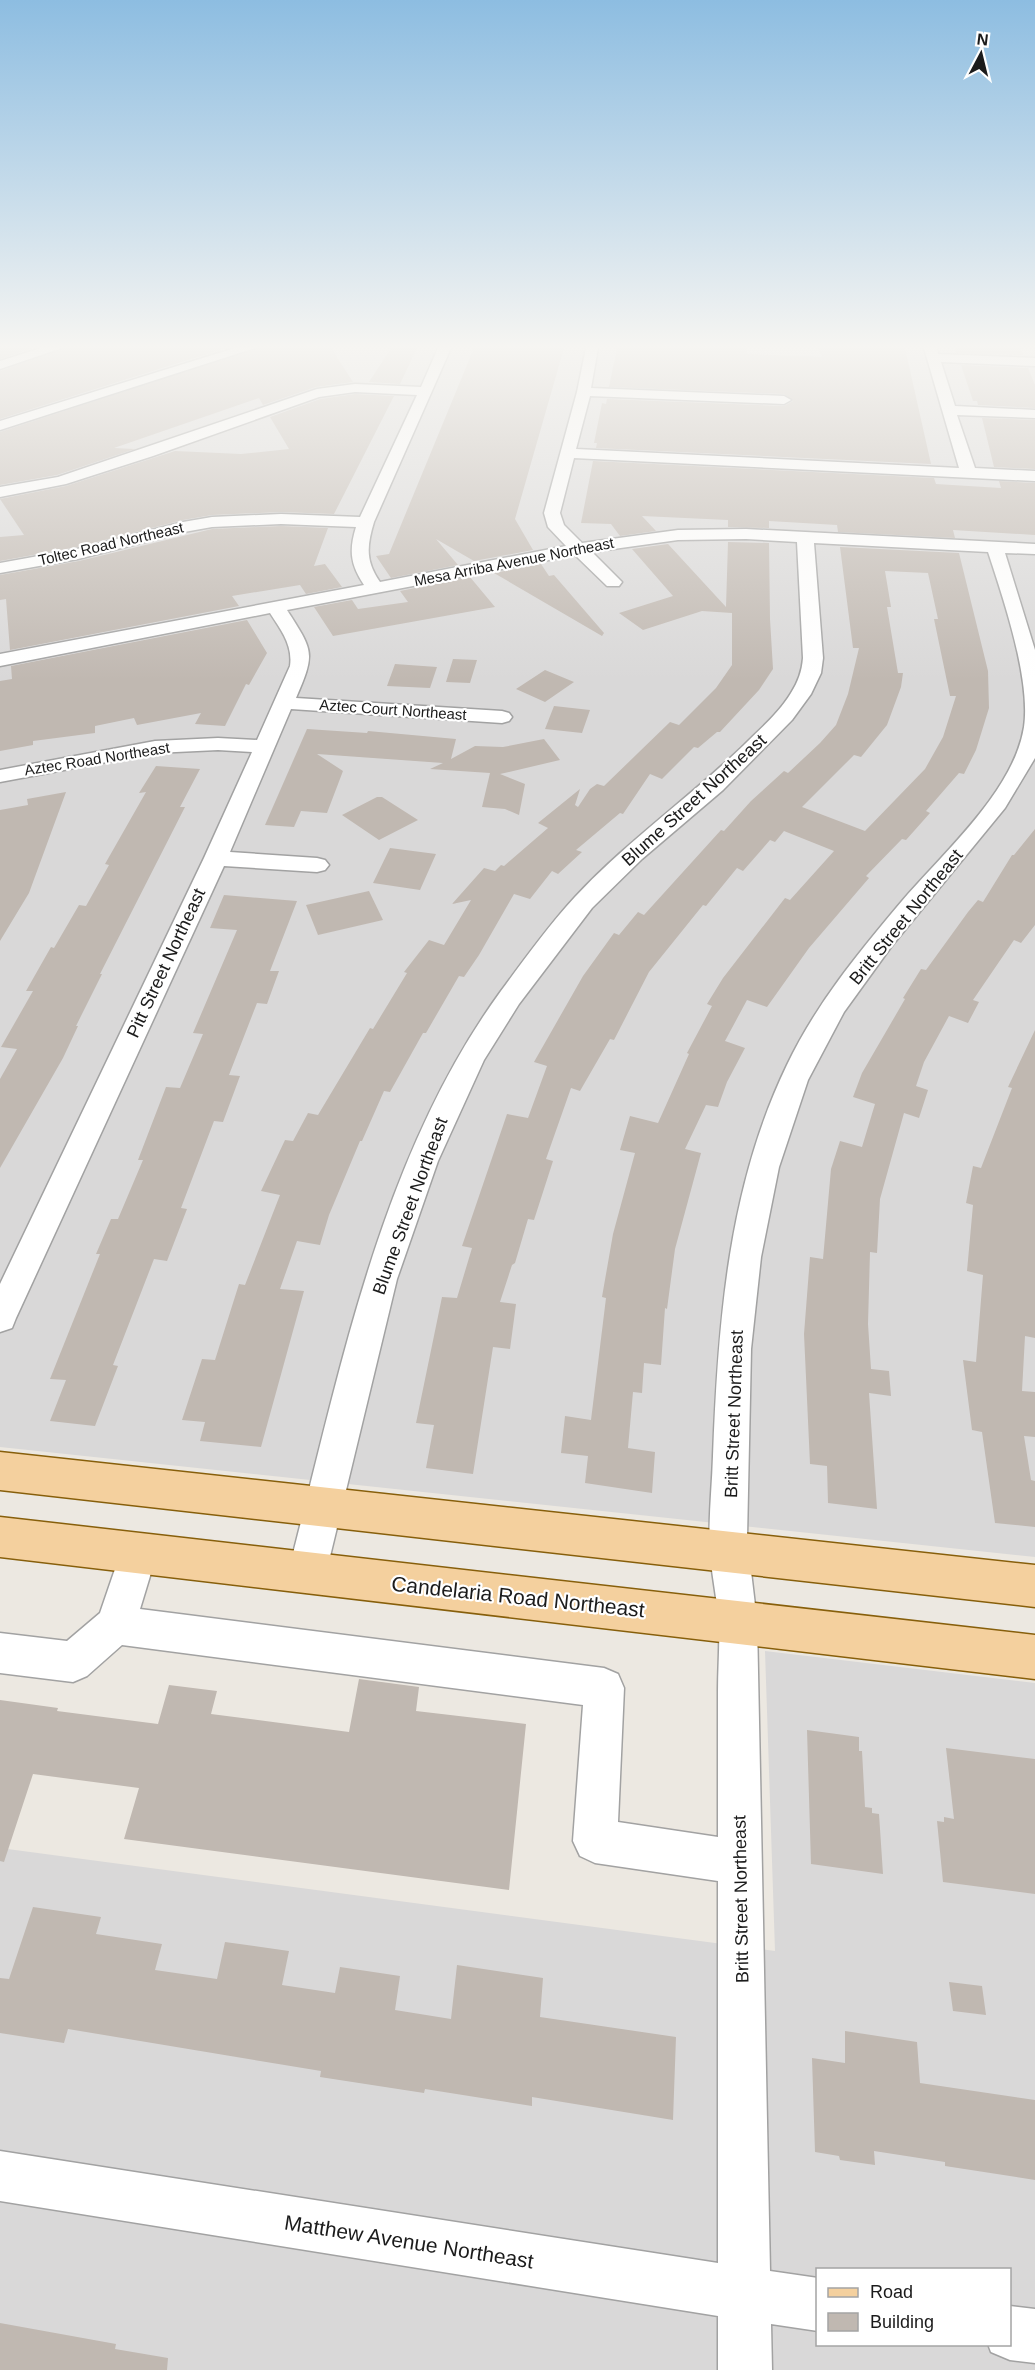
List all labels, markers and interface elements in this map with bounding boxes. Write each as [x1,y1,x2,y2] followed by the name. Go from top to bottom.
[951,24,1011,84] north arrow
[976,30,990,49] text: N
[37,518,186,568] street label: Toltec Road Northeast
[413,534,616,589] street label: Mesa Arriba Avenue Northeast
[319,696,468,723] street label: Aztec Court Northeast
[618,730,770,870] street label: Blume Street Northeast
[23,739,172,778] street label: Aztec Road Northeast
[845,845,967,989] street label: Britt Street Northeast
[123,885,209,1041] street label: Pitt Street Northeast
[369,1115,451,1297] street label: Blume Street Northeast
[721,1330,747,1498] street label: Britt Street Northeast
[390,1572,646,1621] street label: Candelaria Road Northeast
[730,1815,752,1983] street label: Britt Street Northeast
[283,2210,535,2273] street label: Matthew Avenue Northeast
[816,2268,1011,2346] legend
[870,2282,913,2302] text: Road
[870,2312,934,2332] text: Building

